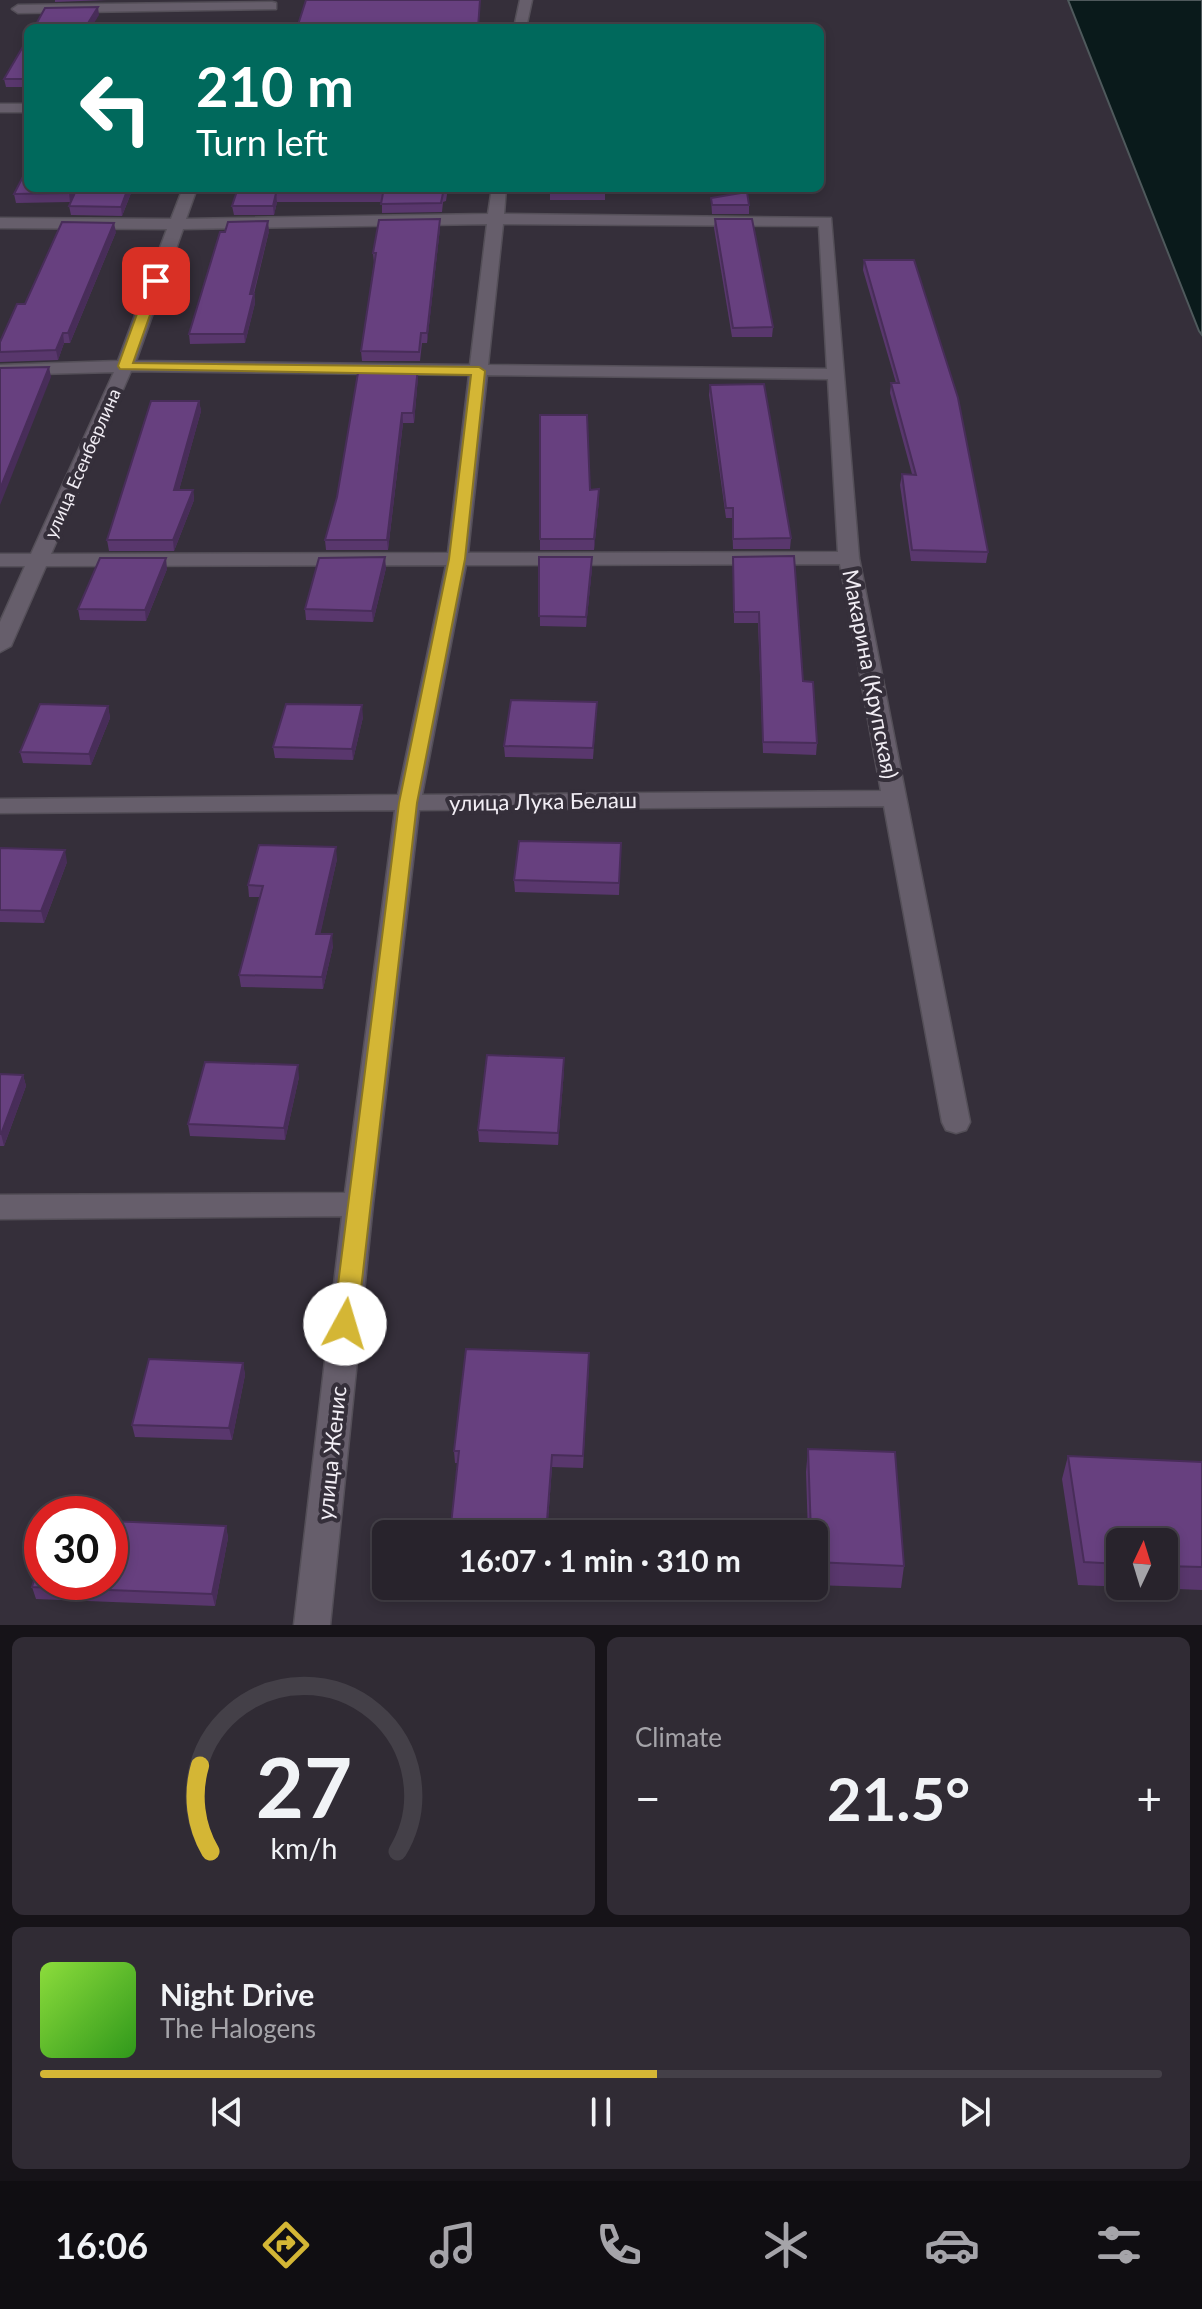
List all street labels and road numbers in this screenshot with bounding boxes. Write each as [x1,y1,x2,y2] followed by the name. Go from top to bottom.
[39,385,125,541] street label: улица Есенберлина
[837,567,905,781] street label: Макарина (Крупская)
[449,786,637,816] street label: улица Лука Белаш
[311,1385,351,1521] street label: улица Женис

